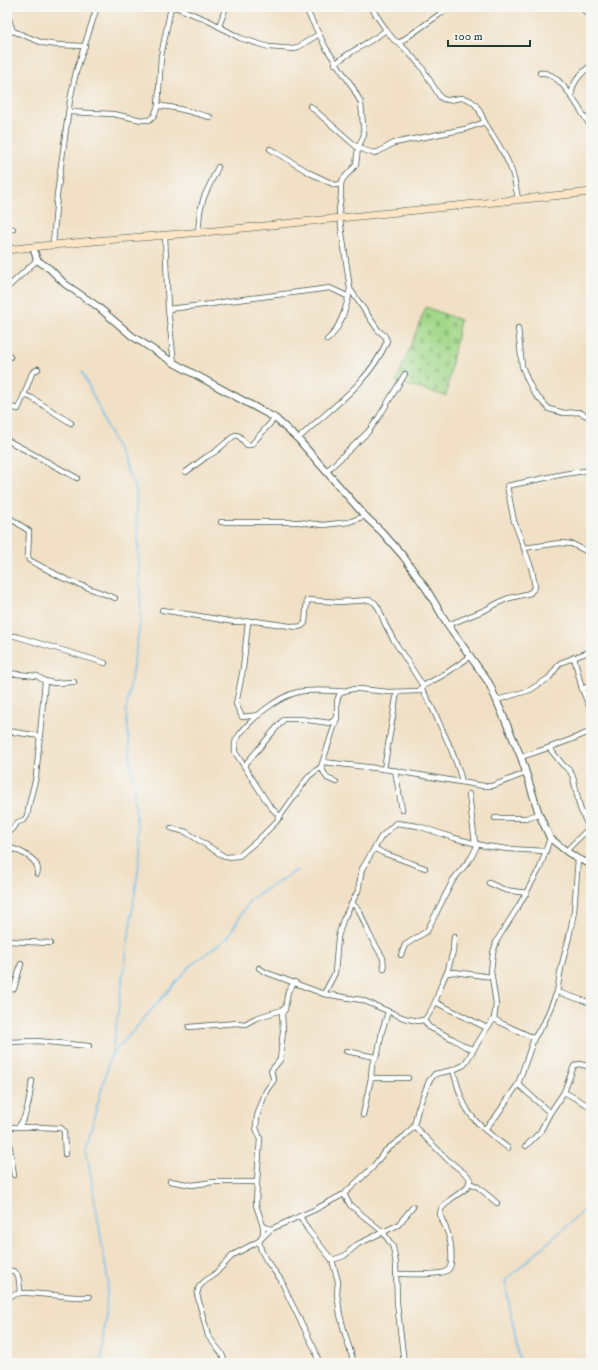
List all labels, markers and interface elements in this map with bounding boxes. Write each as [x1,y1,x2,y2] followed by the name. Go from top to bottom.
[448,22,530,48] scale bar
[454,29,483,44] text: 100 m

